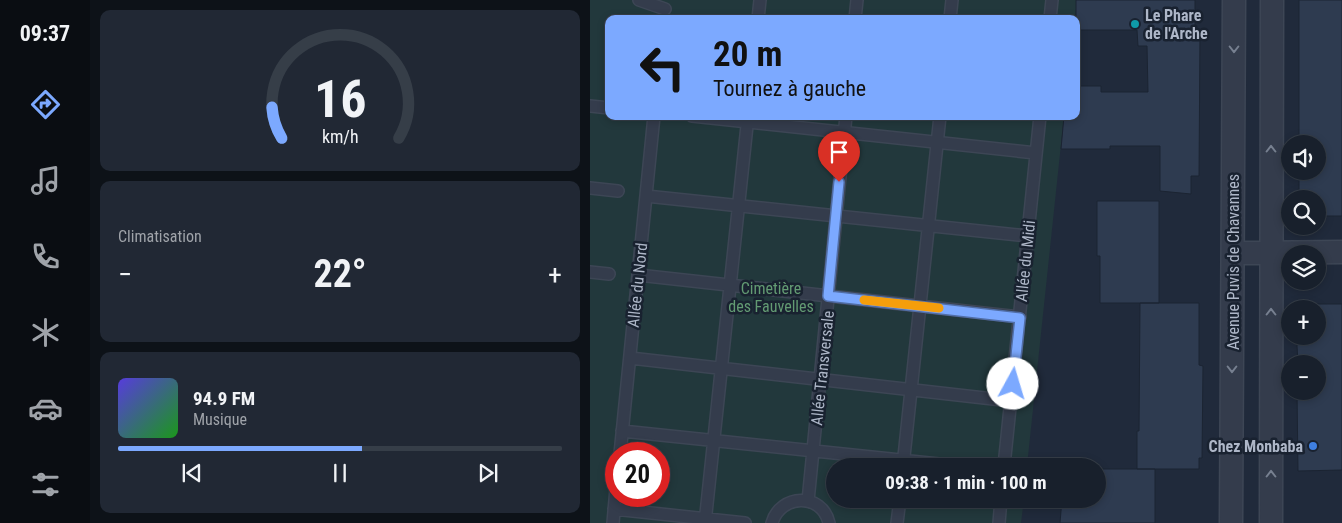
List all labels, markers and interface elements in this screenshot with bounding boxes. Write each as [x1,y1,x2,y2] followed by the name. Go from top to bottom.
[1145,6,1208,43] place label: Le Phare de l'Arche
[1129,18,1141,30] marker: Le Phare de l'Arche
[20,21,70,46] text: 09:37
[713,34,782,75] text: 20 m
[630,35,695,100] icon: left
[1229,45,1239,53] one-way arrow
[314,69,366,130] text: 16
[713,76,866,101] text: Tournez à gauche
[28,87,63,122] icon: directions
[322,126,358,147] text: km/h
[818,131,860,182] pin
[1281,135,1326,400] map controls
[1281,135,1326,180] button: sound
[825,138,853,166] icon: arrive
[1266,145,1276,153] one-way arrow
[28,163,63,198] icon: music
[1224,174,1243,350] street label: Avenue Puvis de Chavannes
[1281,190,1326,235] button: search
[1012,219,1039,303] street label: Allée du Midi
[118,227,202,246] text: Climatisation
[28,239,63,274] icon: phone
[624,242,651,328] street label: Allée du Nord
[1281,245,1326,290] button: layers
[313,252,367,296] text: 22°
[118,258,132,291] text: −
[548,258,562,291] text: +
[728,279,814,316] park label: Cimetière des Fauvelles
[1281,300,1326,345] button: +
[1266,308,1276,316] one-way arrow
[807,310,838,426] street label: Allée Transversale
[28,315,63,350] icon: climate
[1281,355,1326,400] button: −
[986,357,1038,409] position arrow
[1227,365,1238,373] one-way arrow
[193,387,255,410] text: 94.9 FM
[28,391,63,426] icon: car
[193,410,247,429] text: Musique
[1209,437,1303,456] place label: Chez Monbaba
[1307,440,1319,452] marker: Chez Monbaba
[605,442,670,507] speed limit sign: 20
[178,459,206,487] icon: previous
[326,459,354,487] icon: pause
[474,459,502,487] icon: next
[28,467,63,502] icon: filters
[1266,470,1276,478] one-way arrow
[885,471,1047,494] text: 09:38 · 1 min · 100 m

